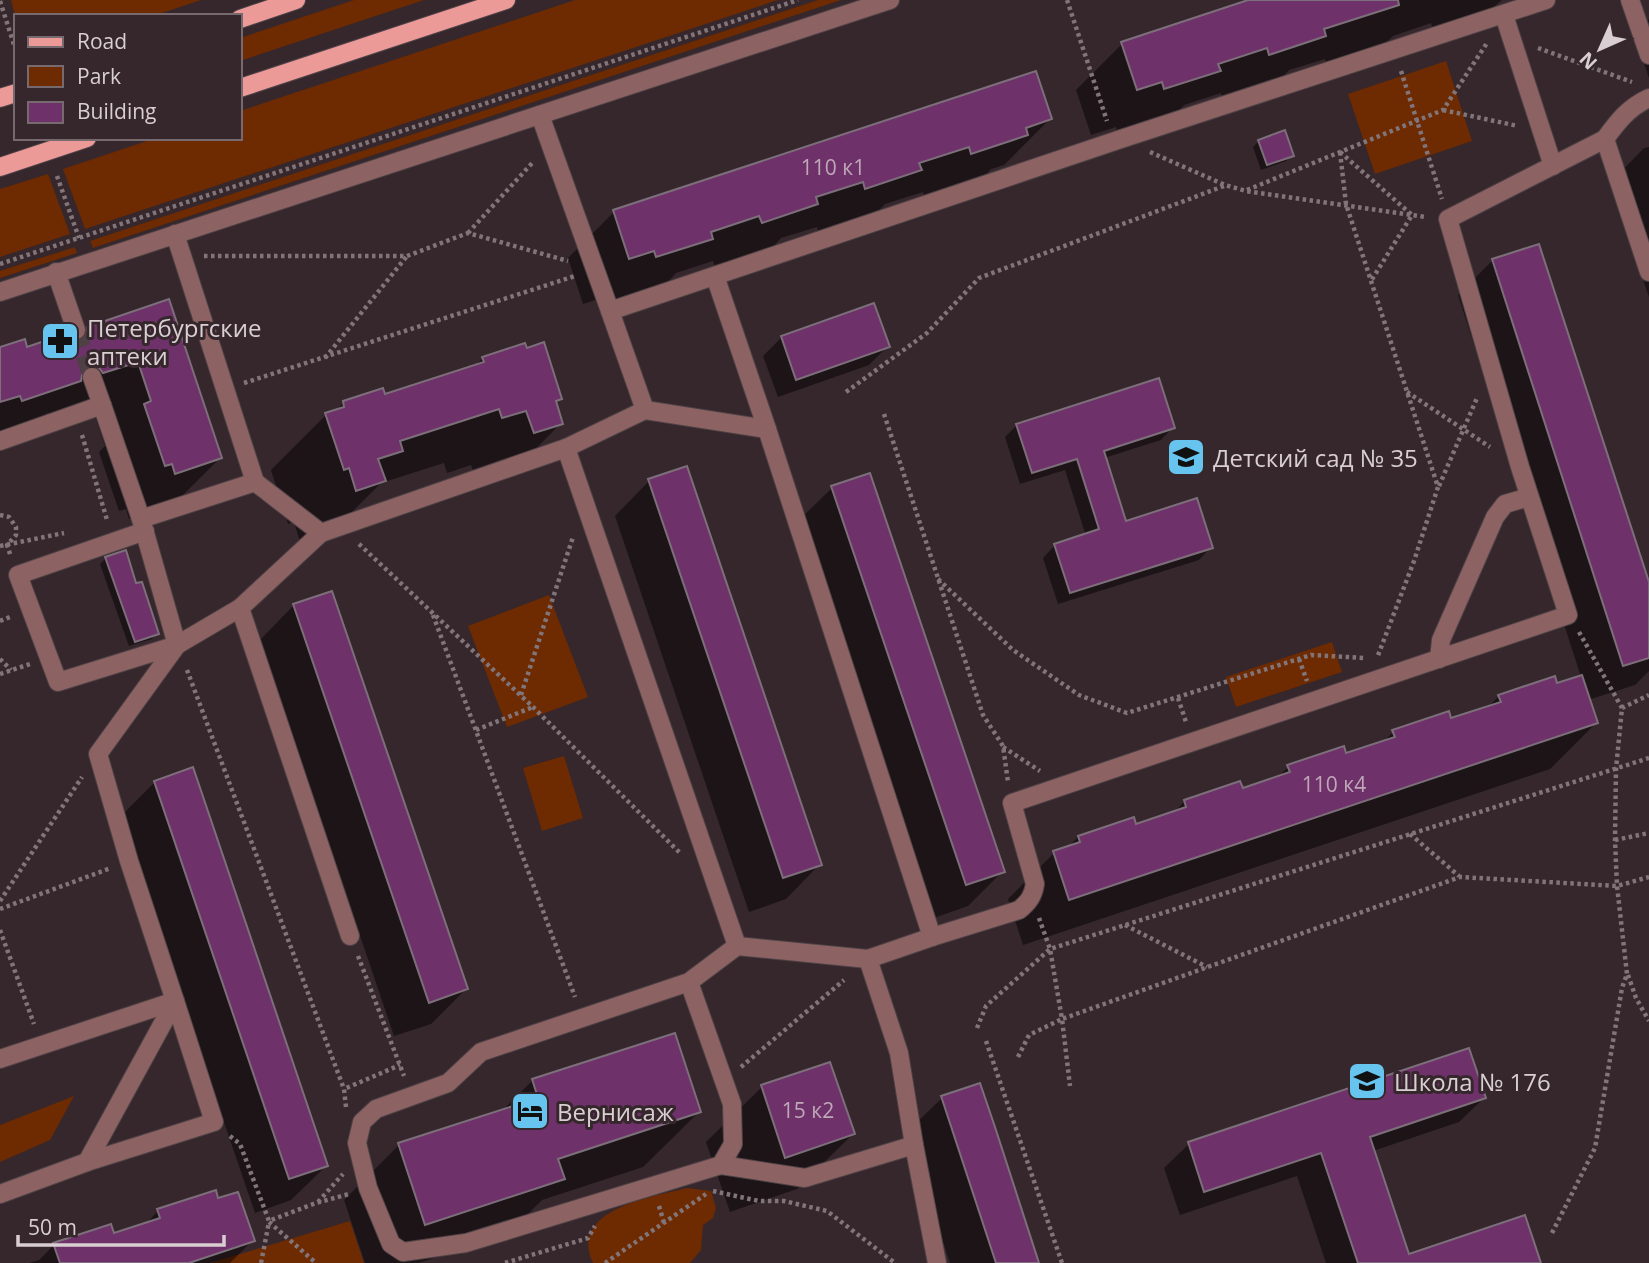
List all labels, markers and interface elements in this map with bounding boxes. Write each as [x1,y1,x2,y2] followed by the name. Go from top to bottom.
[14,14,242,140] legend
[1565,14,1635,84] north arrow
[77,27,127,55] text: Road
[1573,46,1603,76] text: N
[77,62,121,90] text: Park
[77,97,156,125] text: Building
[801,153,865,181] house number: 110 к1
[87,311,261,372] place label: Петербургские аптеки
[39,320,81,362] pharmacy icon: Петербургские аптеки
[1165,436,1207,478] school or university icon: Детский сад № 35
[1213,441,1418,474] place label: Детский сад № 35
[1302,770,1366,798] house number: 110 к4
[1346,1060,1388,1102] school or university icon: Школа № 176
[1394,1065,1551,1098] place label: Школа № 176
[509,1090,551,1132] hotel icon: Вернисаж
[557,1095,674,1128] place label: Вернисаж
[782,1096,834,1124] house number: 15 к2
[18,1204,224,1248] scale bar
[28,1213,77,1241] text: 50 m

